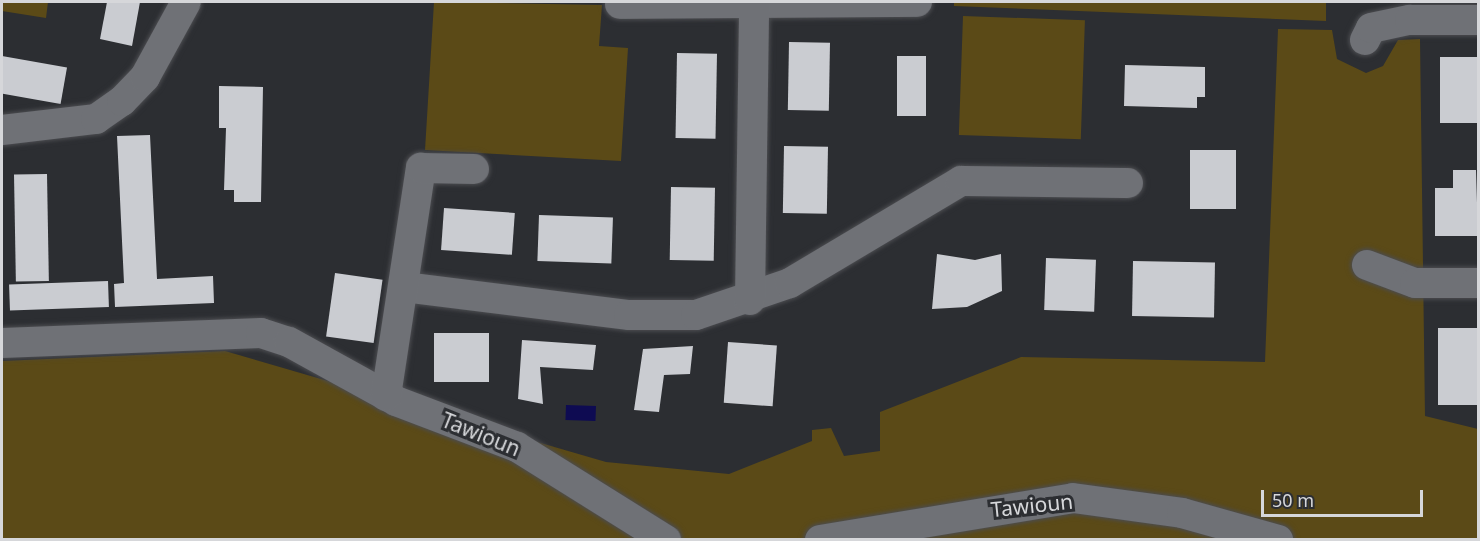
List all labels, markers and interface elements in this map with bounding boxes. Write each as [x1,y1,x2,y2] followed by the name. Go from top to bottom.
[438,407,524,461] street label: Tawioun
[1264,478,1426,516] scale bar
[990,488,1074,522] street label: Tawioun
[1272,488,1314,512] text: 50 m

